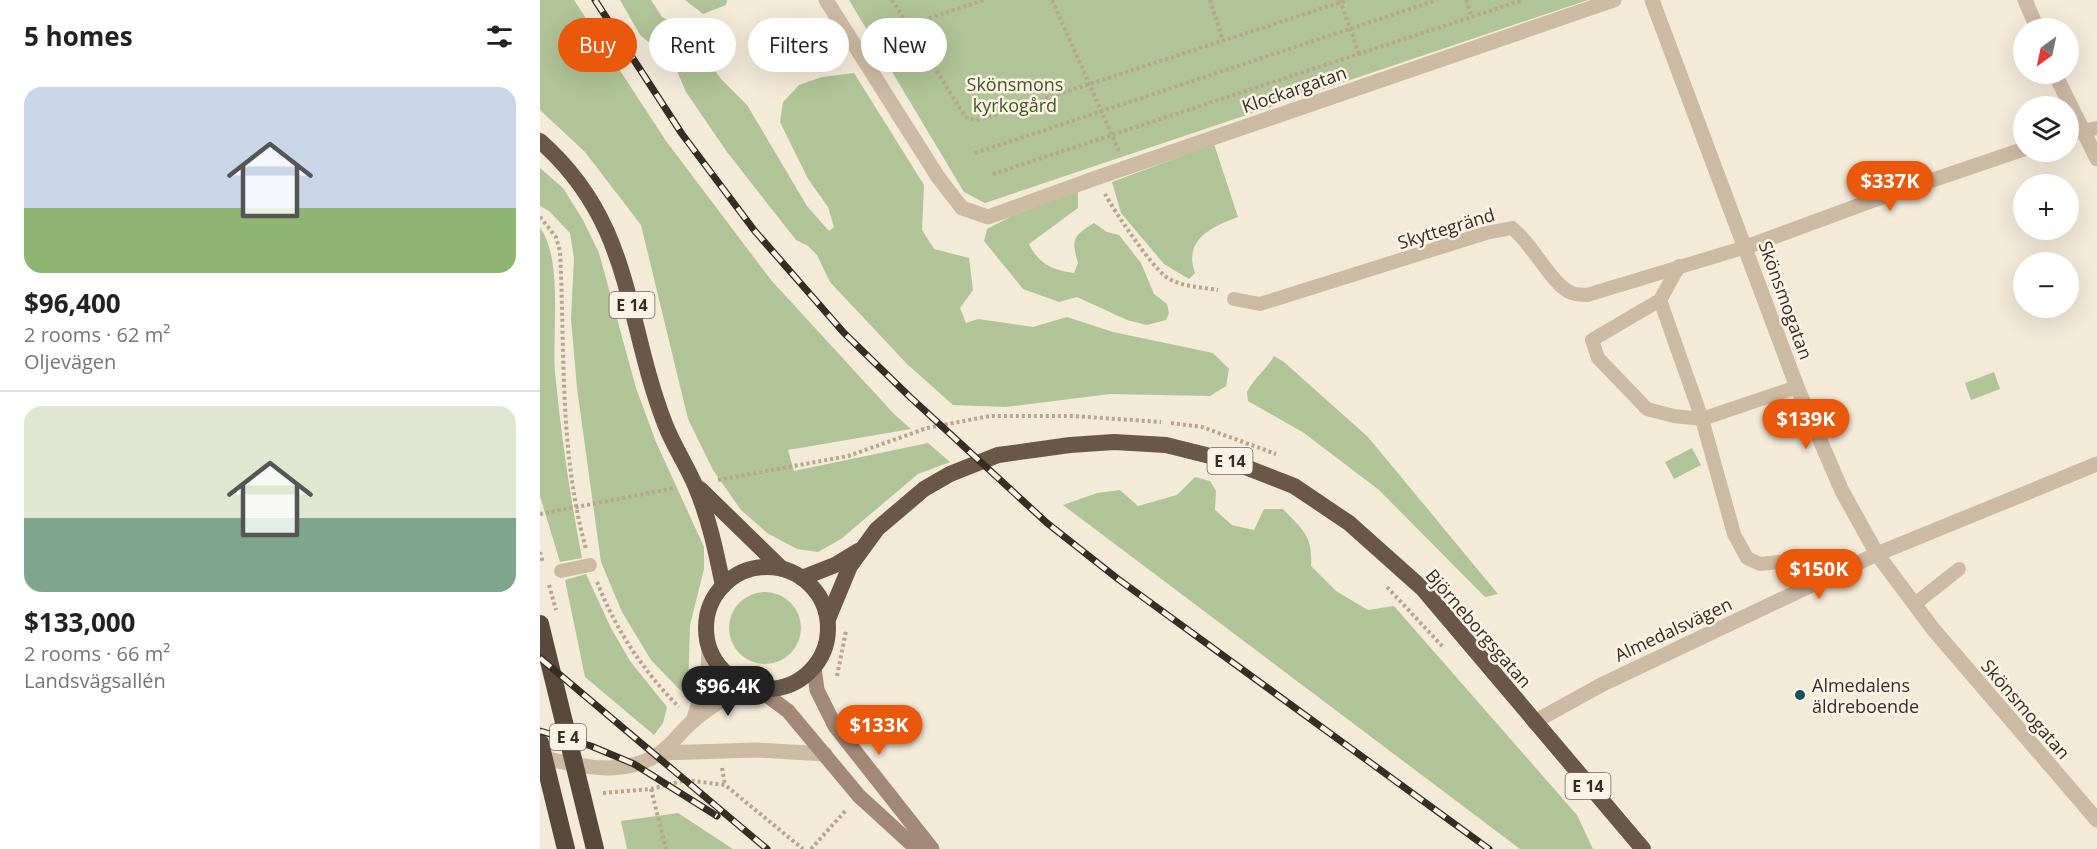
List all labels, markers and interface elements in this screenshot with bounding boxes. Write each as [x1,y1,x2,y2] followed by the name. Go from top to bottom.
[24,18,133,54] text: 5 homes
[558,18,637,72] chip: Buy
[649,18,736,72] chip: Rent
[748,18,849,72] chip: Filters
[861,18,947,72] chip: New
[2013,18,2079,84] north arrow
[2013,18,2079,318] map controls
[483,20,516,53] icon: filters
[1239,60,1349,118] street label: Klockargatan
[967,72,1063,117] park label: Skönsmons kyrkogård
[2013,96,2079,162] button: layers
[216,126,324,234] icon: home
[1848,161,1932,212] pin: $337K
[1860,167,1920,194] text: $337K
[2013,174,2079,240] button: +
[1394,202,1498,254] street label: Skyttegränd
[1753,237,1819,363] street label: Skönsmogatan
[2013,252,2079,318] button: −
[24,285,121,321] text: $96,400
[610,292,655,318] road number: E 14
[24,321,170,348] text: 2 rooms · 62 m²
[24,348,116,375] text: Oljevägen
[1764,399,1848,450] pin: $139K
[1776,405,1836,432] text: $139K
[216,445,324,553] icon: home
[1208,448,1252,474] road number: E 14
[1777,549,1861,600] pin: $150K
[1789,555,1849,582] text: $150K
[1421,563,1537,693] street label: Björneborgsgatan
[1610,591,1736,667] street label: Almedalsvägen
[24,604,135,640] text: $133,000
[24,640,170,667] text: 2 rooms · 66 m²
[1976,654,2076,764] street label: Skönsmogatan
[679,666,777,717] pin: $96.4K
[24,667,166,694] text: Landsvägsallén
[696,672,760,699] text: $96.4K
[1812,673,1919,718] place label: Almedalens äldreboende
[1793,688,1807,702] marker: Almedalens äldreboende
[837,705,921,756] pin: $133K
[849,711,909,738] text: $133K
[550,724,586,750] road number: E 4
[1566,773,1610,799] road number: E 14

